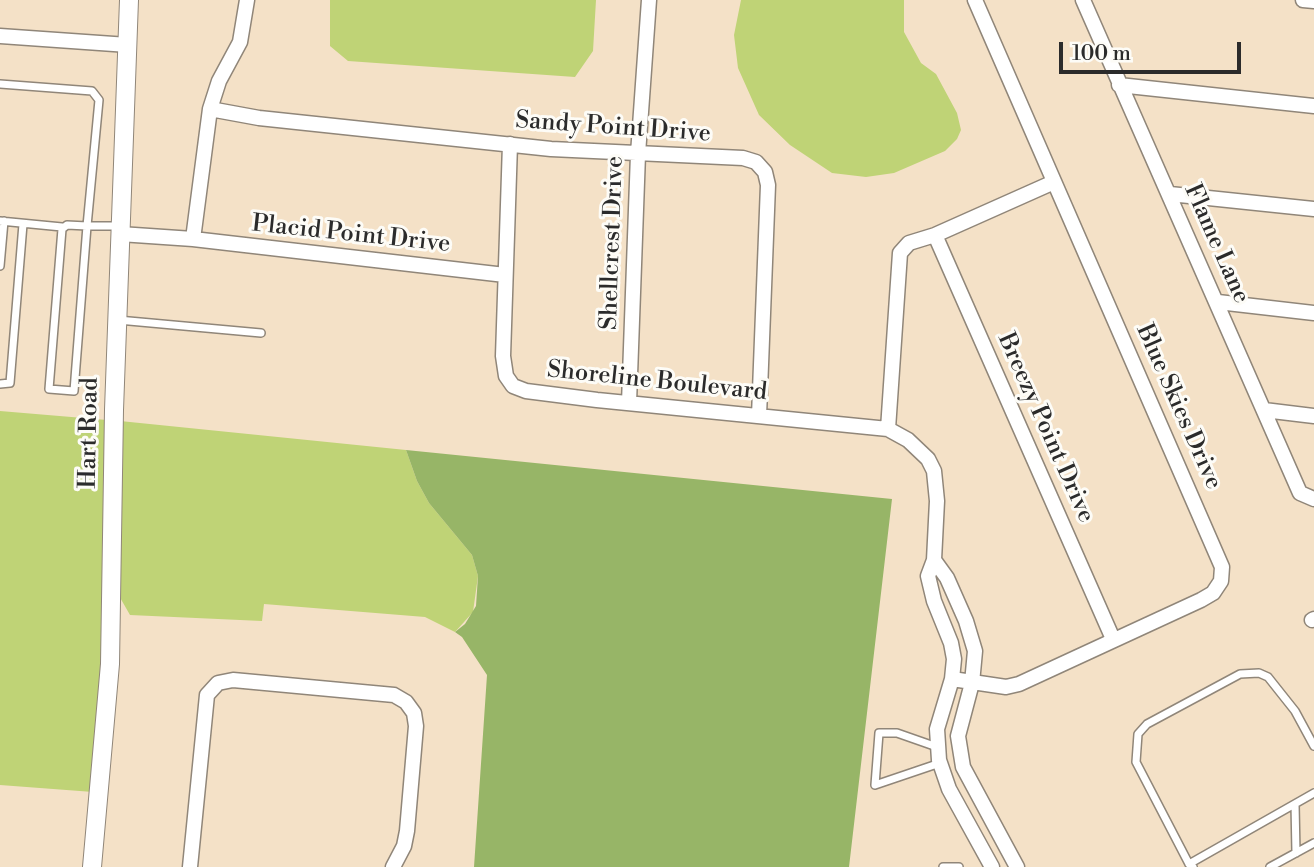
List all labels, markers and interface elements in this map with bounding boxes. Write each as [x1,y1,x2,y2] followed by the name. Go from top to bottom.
[1062,28,1244,72] scale bar
[1072,41,1131,67] text: 100 m
[514,107,712,149] street label: Sandy Point Drive
[596,156,630,330] street label: Shellcrest Drive
[1177,180,1255,308] street label: Flame Lane
[250,210,452,260] street label: Placid Point Drive
[1129,320,1227,494] street label: Blue Skies Drive
[990,329,1100,527] street label: Breezy Point Drive
[545,356,769,408] street label: Shoreline Boulevard
[75,377,105,489] street label: Hart Road

